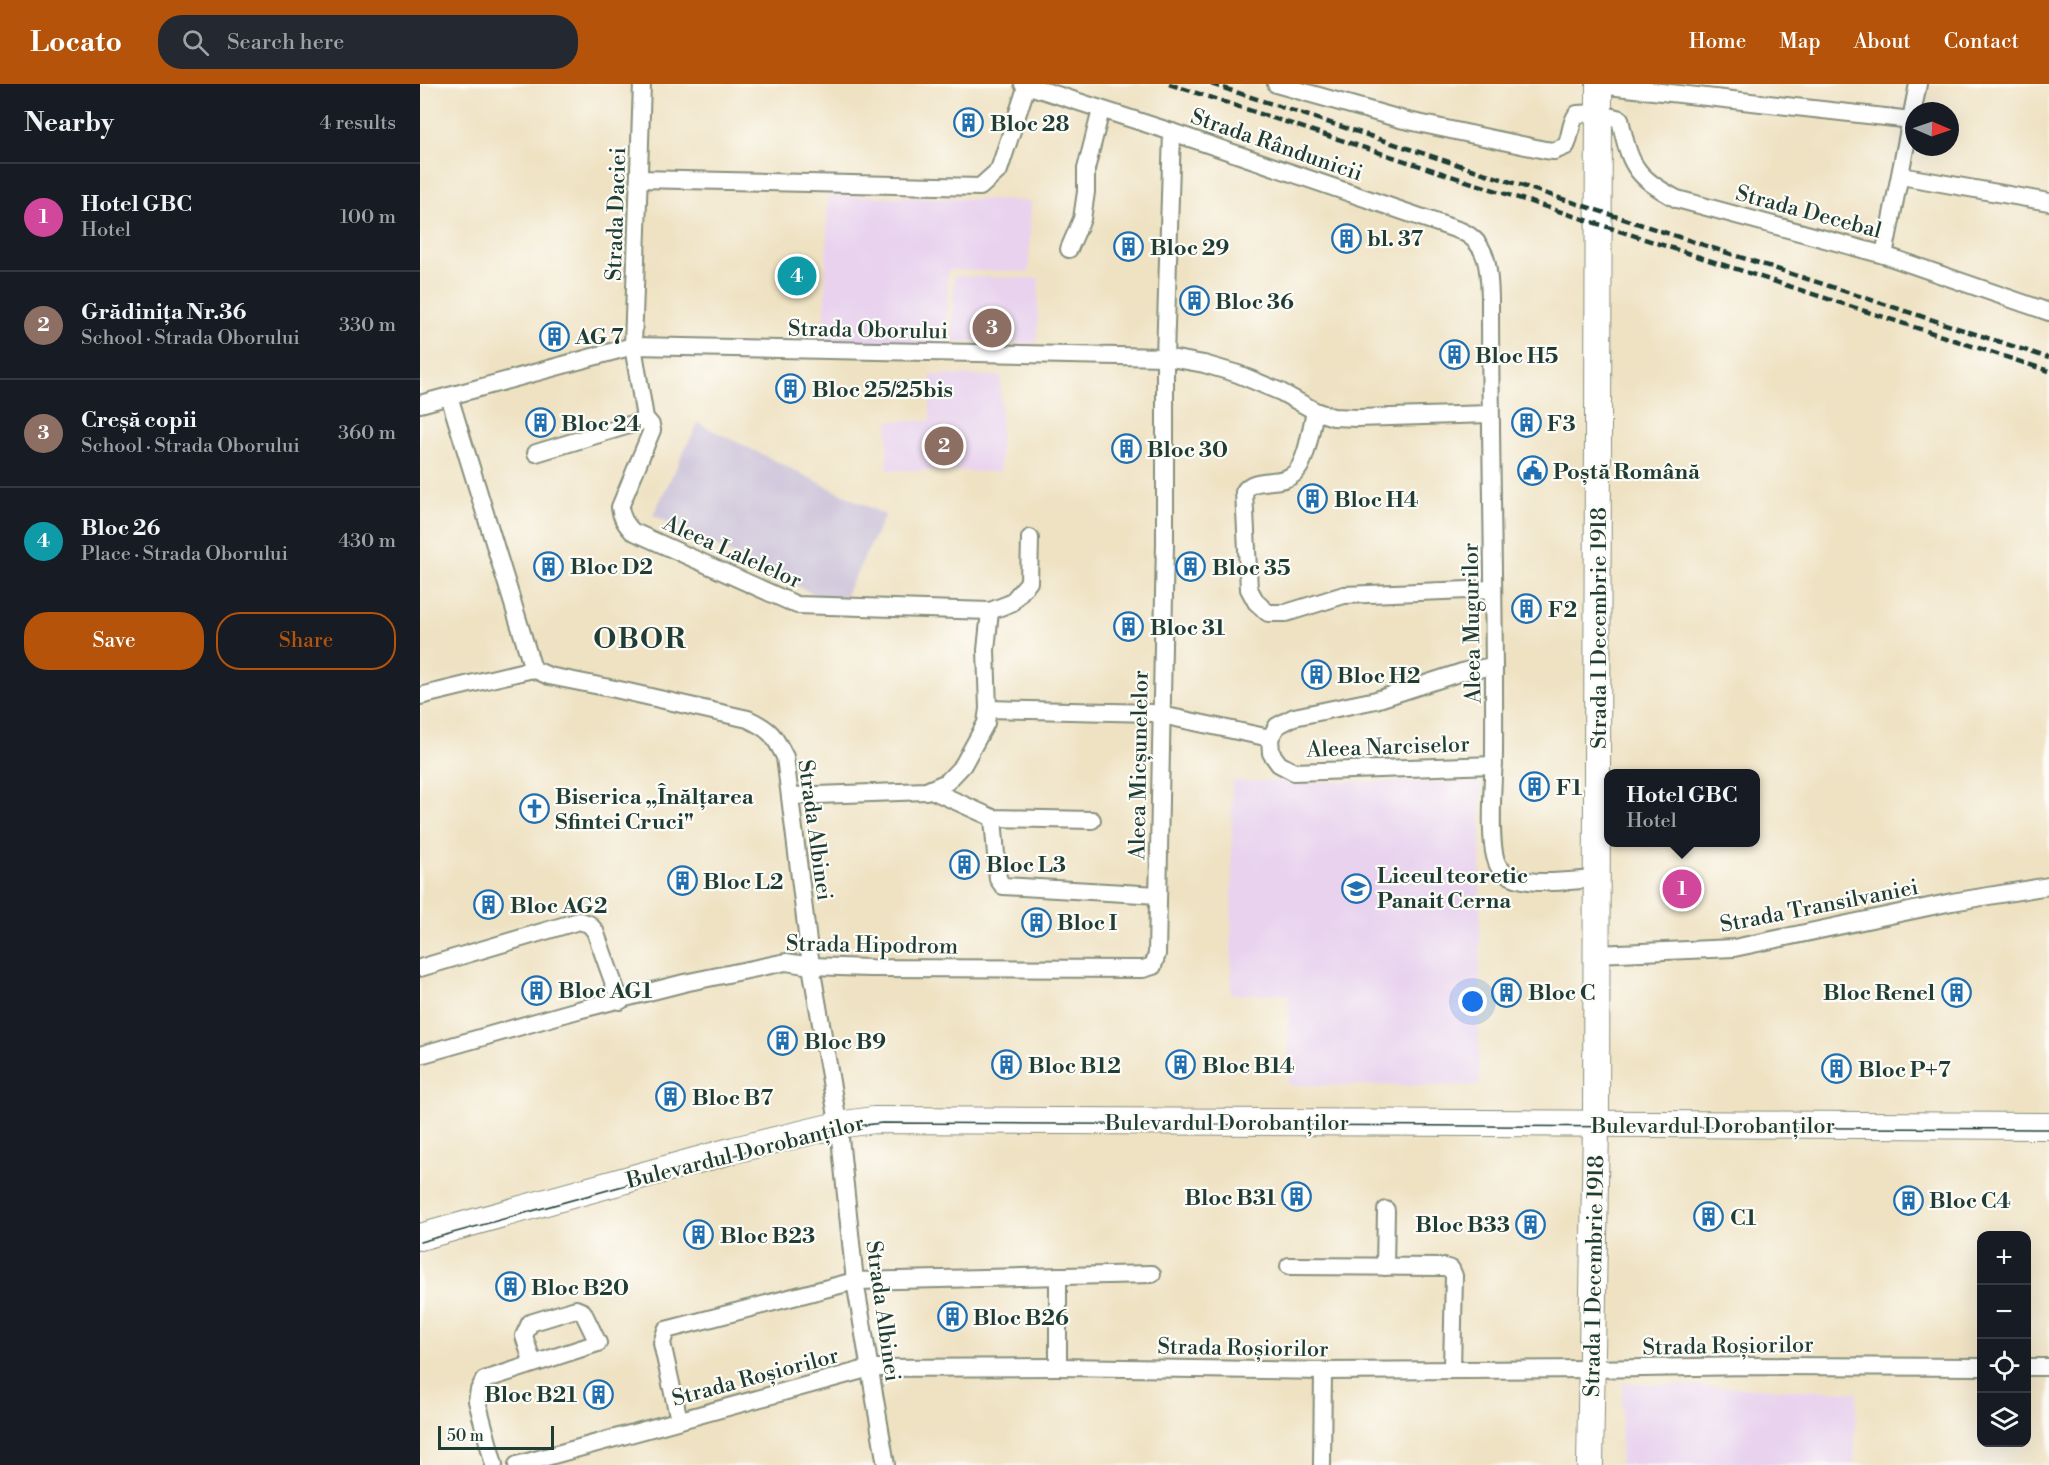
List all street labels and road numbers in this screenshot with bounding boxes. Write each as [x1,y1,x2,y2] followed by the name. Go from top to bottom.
[1187,103,1366,188] street label: Strada Rândunicii
[601,147,632,282] street label: Strada Daciei
[1733,180,1885,245] street label: Strada Decebal
[788,316,948,345] street label: Strada Oborului
[1586,507,1613,749] street label: Strada 1 Decembrie 1918
[658,509,806,595] street label: Aleea Lalelelor
[1458,542,1487,705] street label: Aleea Mugurilor
[1124,670,1155,861] street label: Aleea Micșunelelor
[1305,731,1470,764] street label: Aleea Narciselor
[791,758,838,902] street label: Strada Albinei
[1718,874,1921,939] street label: Strada Transilvaniei
[786,930,958,961] street label: Strada Hipodrom
[623,1110,867,1195] street label: Bulevardul Dorobanților
[1104,1110,1349,1137] street label: Bulevardul Dorobanților
[1590,1113,1835,1140] street label: Bulevardul Dorobanților
[1579,1155,1610,1397] street label: Strada 1 Decembrie 1918
[859,1239,906,1383] street label: Strada Albinei
[1642,1332,1814,1361] street label: Strada Roșiorilor
[1157,1334,1329,1363] street label: Strada Roșiorilor
[669,1342,842,1413] street label: Strada Roșiorilor

